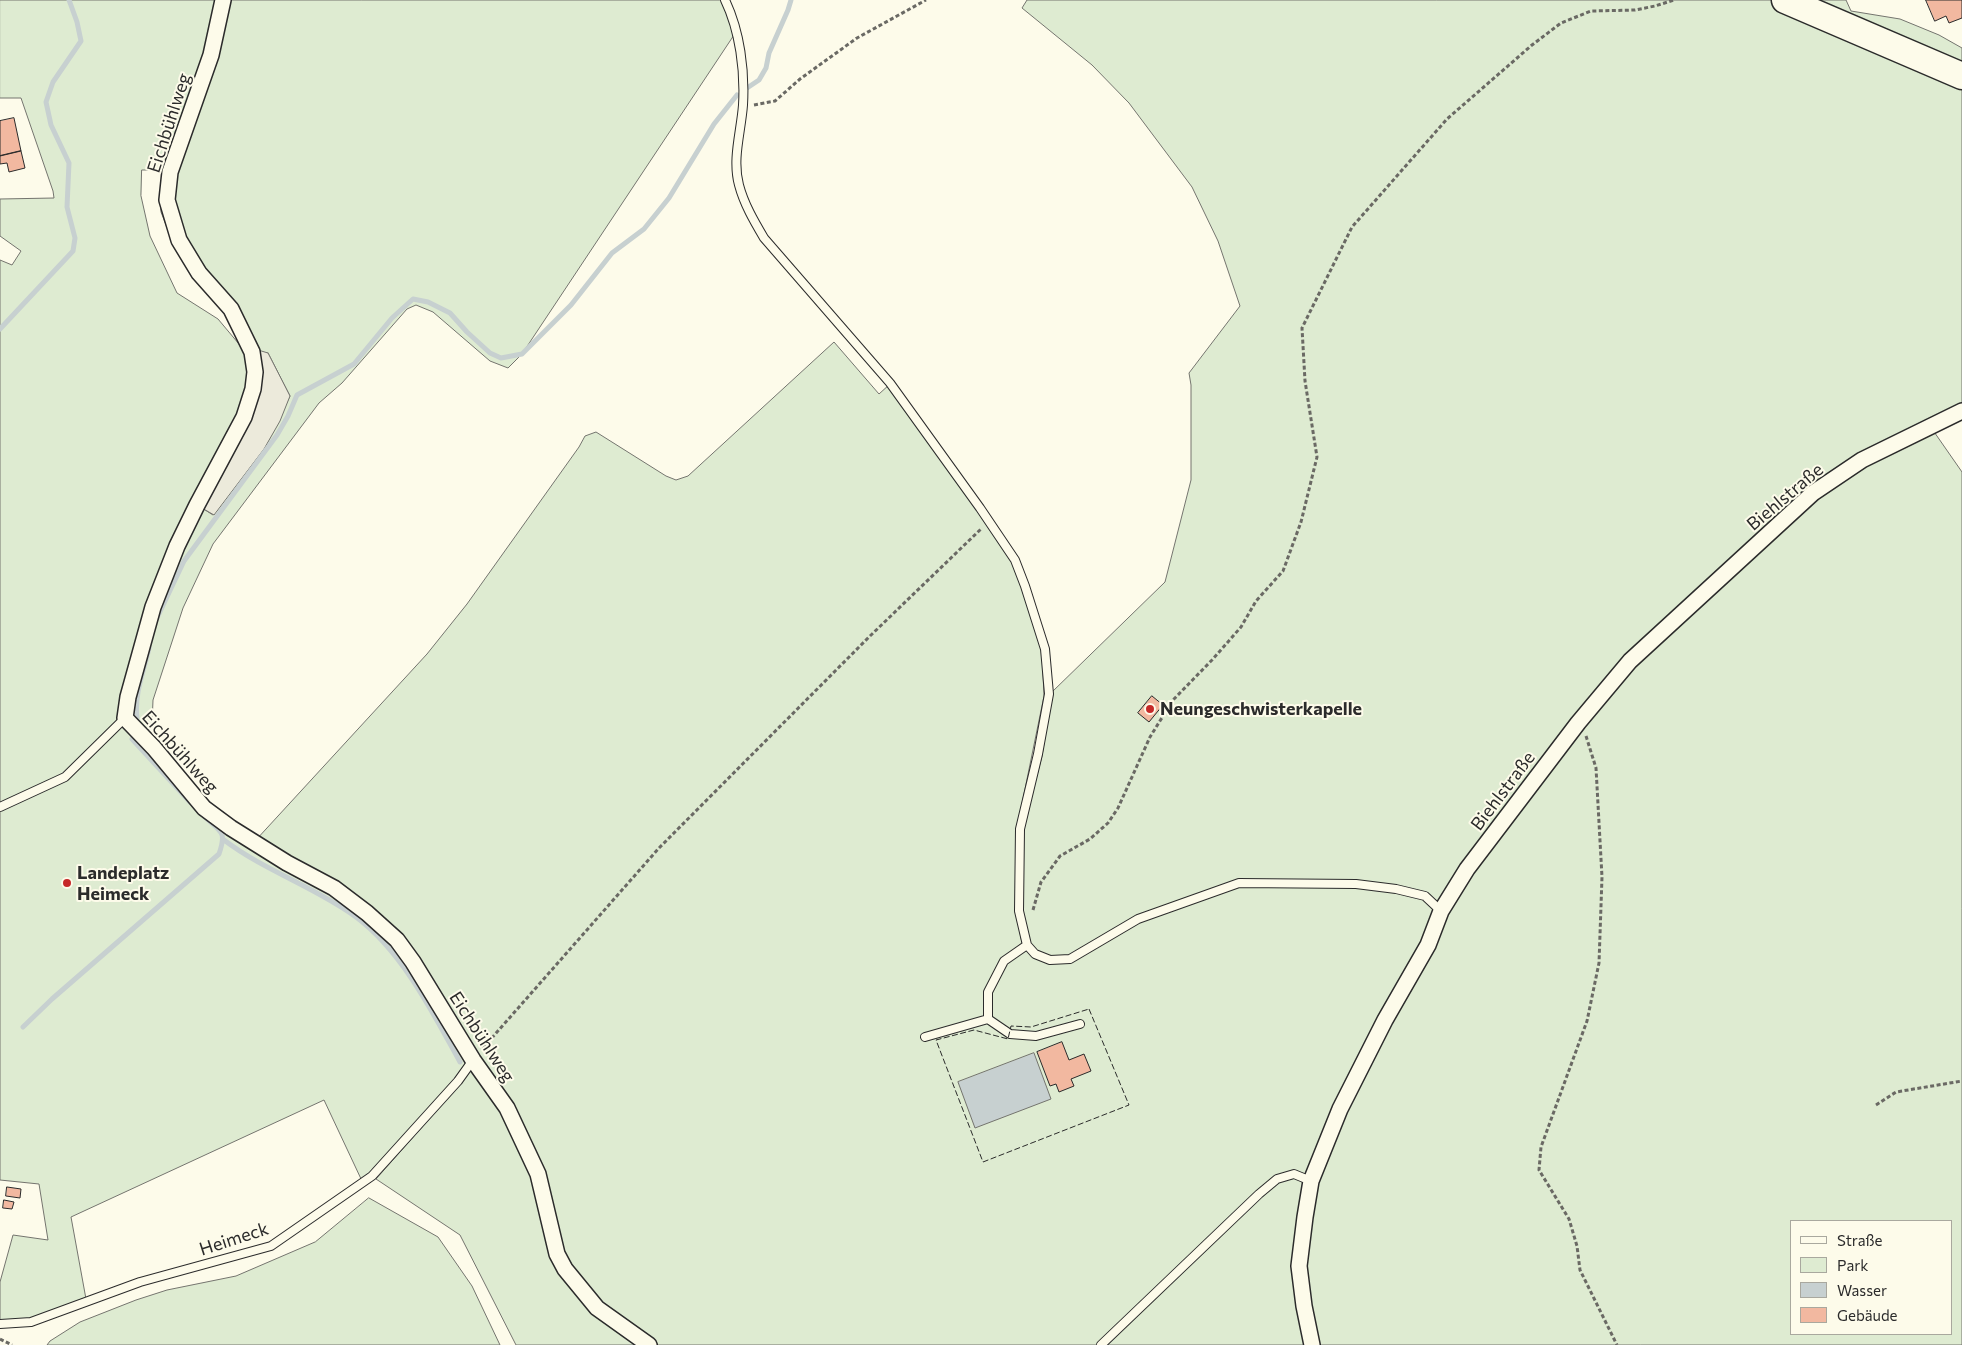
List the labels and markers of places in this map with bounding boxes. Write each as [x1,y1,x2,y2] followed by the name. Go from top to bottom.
[1160,698,1362,720] place label: Neungeschwisterkapelle
[1144,703,1156,715] marker: Neungeschwisterkapelle
[77,862,169,904] place label: Landeplatz Heimeck
[61,877,73,889] marker: Landeplatz Heimeck

